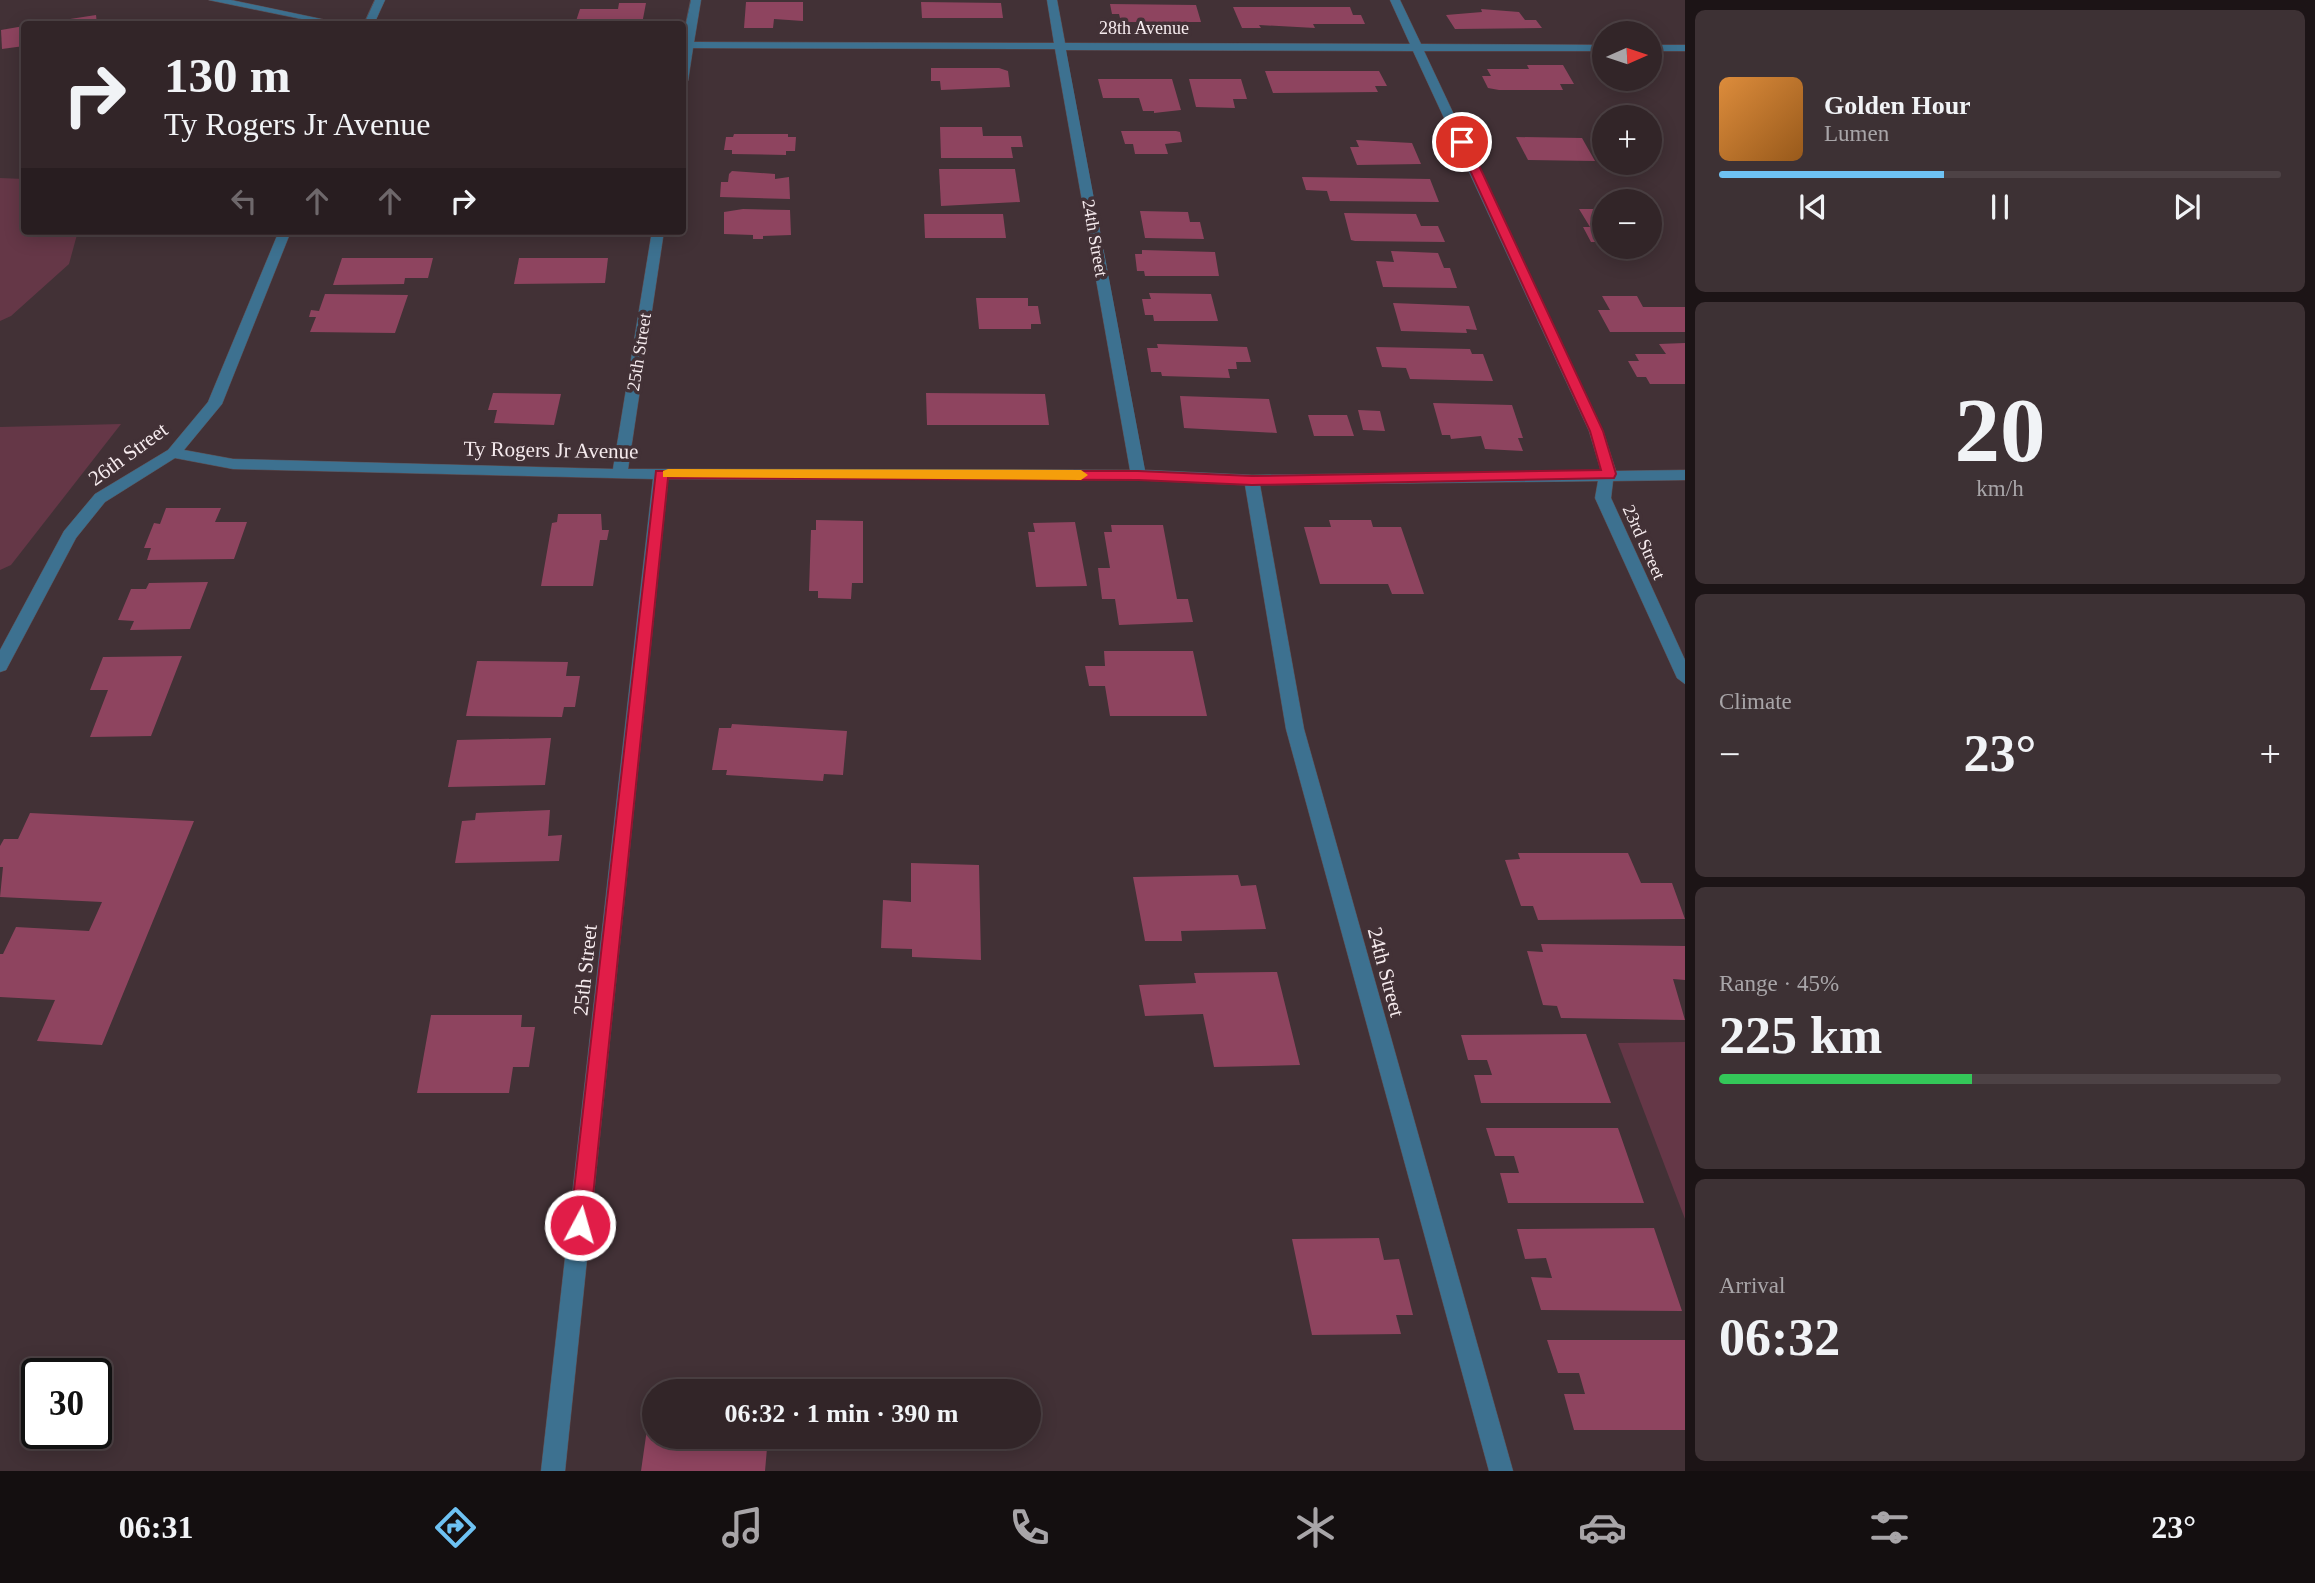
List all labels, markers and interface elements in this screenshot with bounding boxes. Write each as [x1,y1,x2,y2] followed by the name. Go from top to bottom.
[1099,18,1189,38] street label: 28th Avenue
[1592,21,1662,91] north arrow
[1592,21,1662,259] map controls
[164,48,291,103] text: 130 m
[49,49,140,140] icon: right
[1824,91,1971,120] text: Golden Hour
[1592,105,1662,175] button: +
[164,106,430,142] text: Ty Rogers Jr Avenue
[1432,112,1492,172] pin
[1824,121,1889,146] text: Lumen
[1443,123,1481,161] icon: arrive
[225,182,263,220] icon: left
[298,182,336,220] icon: ahead
[371,182,409,220] icon: ahead
[444,182,482,220] icon: right
[1794,188,1832,226] icon: previous
[1981,188,2019,226] icon: pause
[2168,188,2206,226] icon: next
[1592,189,1662,259] button: −
[1078,198,1112,278] street label: 24th Street
[623,312,655,392] street label: 25th Street
[1955,380,2046,481] text: 20
[84,417,172,491] street label: 26th Street
[463,436,639,464] street label: Ty Rogers Jr Avenue
[1976,476,2024,501] text: km/h
[1619,502,1669,582] street label: 23rd Street
[1719,689,1792,714] text: Climate
[1964,725,2036,782] text: 23°
[1719,733,1740,775] text: −
[2260,733,2281,775] text: +
[568,923,602,1017] street label: 25th Street
[1363,925,1409,1019] street label: 24th Street
[1719,971,1839,996] text: Range · 45%
[1719,1007,1882,1064] text: 225 km
[543,1188,617,1262] position arrow
[1719,1273,1785,1298] text: Arrival
[1719,1309,1840,1366] text: 06:32
[21,1358,112,1449] speed limit sign: 30
[725,1399,959,1428] text: 06:32 · 1 min · 390 m
[431,1503,480,1552] icon: directions
[718,1503,767,1552] icon: music
[1005,1503,1054,1552] icon: phone
[1291,1503,1340,1552] icon: climate
[1578,1503,1627,1552] icon: car
[1865,1503,1914,1552] icon: filters
[119,1509,194,1545] text: 06:31
[2151,1509,2196,1545] text: 23°

